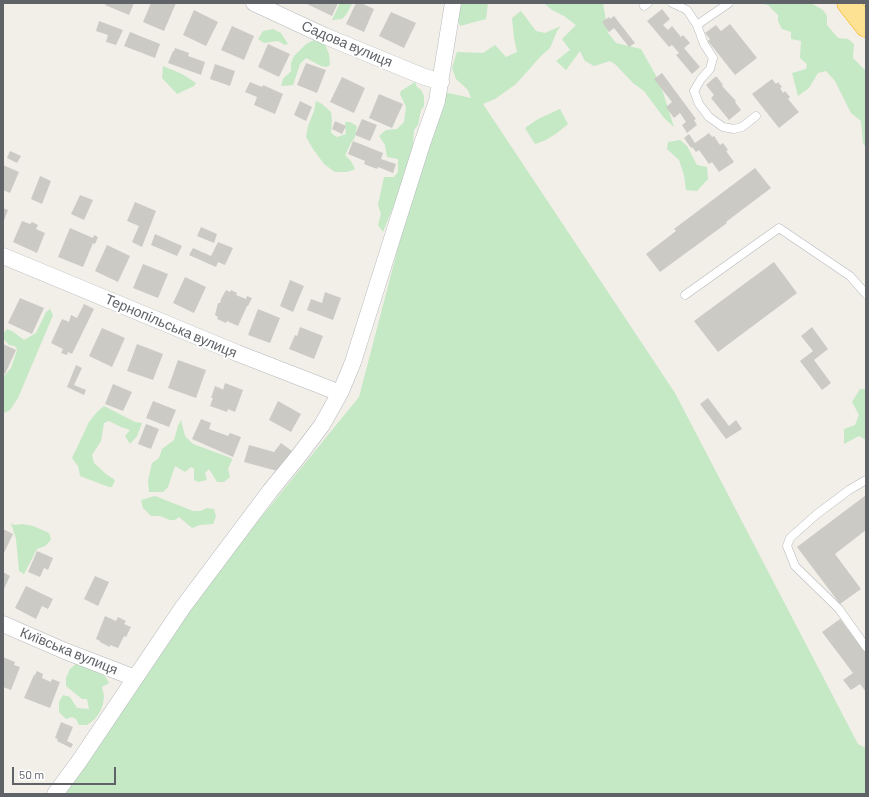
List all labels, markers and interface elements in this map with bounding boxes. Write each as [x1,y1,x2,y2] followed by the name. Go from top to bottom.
[299,17,395,71] street label: Садова вулиця
[102,291,240,361] street label: Тернопільська вулиця
[18,624,120,678] street label: Київська вулиця
[14,759,118,785] scale bar
[19,767,44,781] text: 50 m

